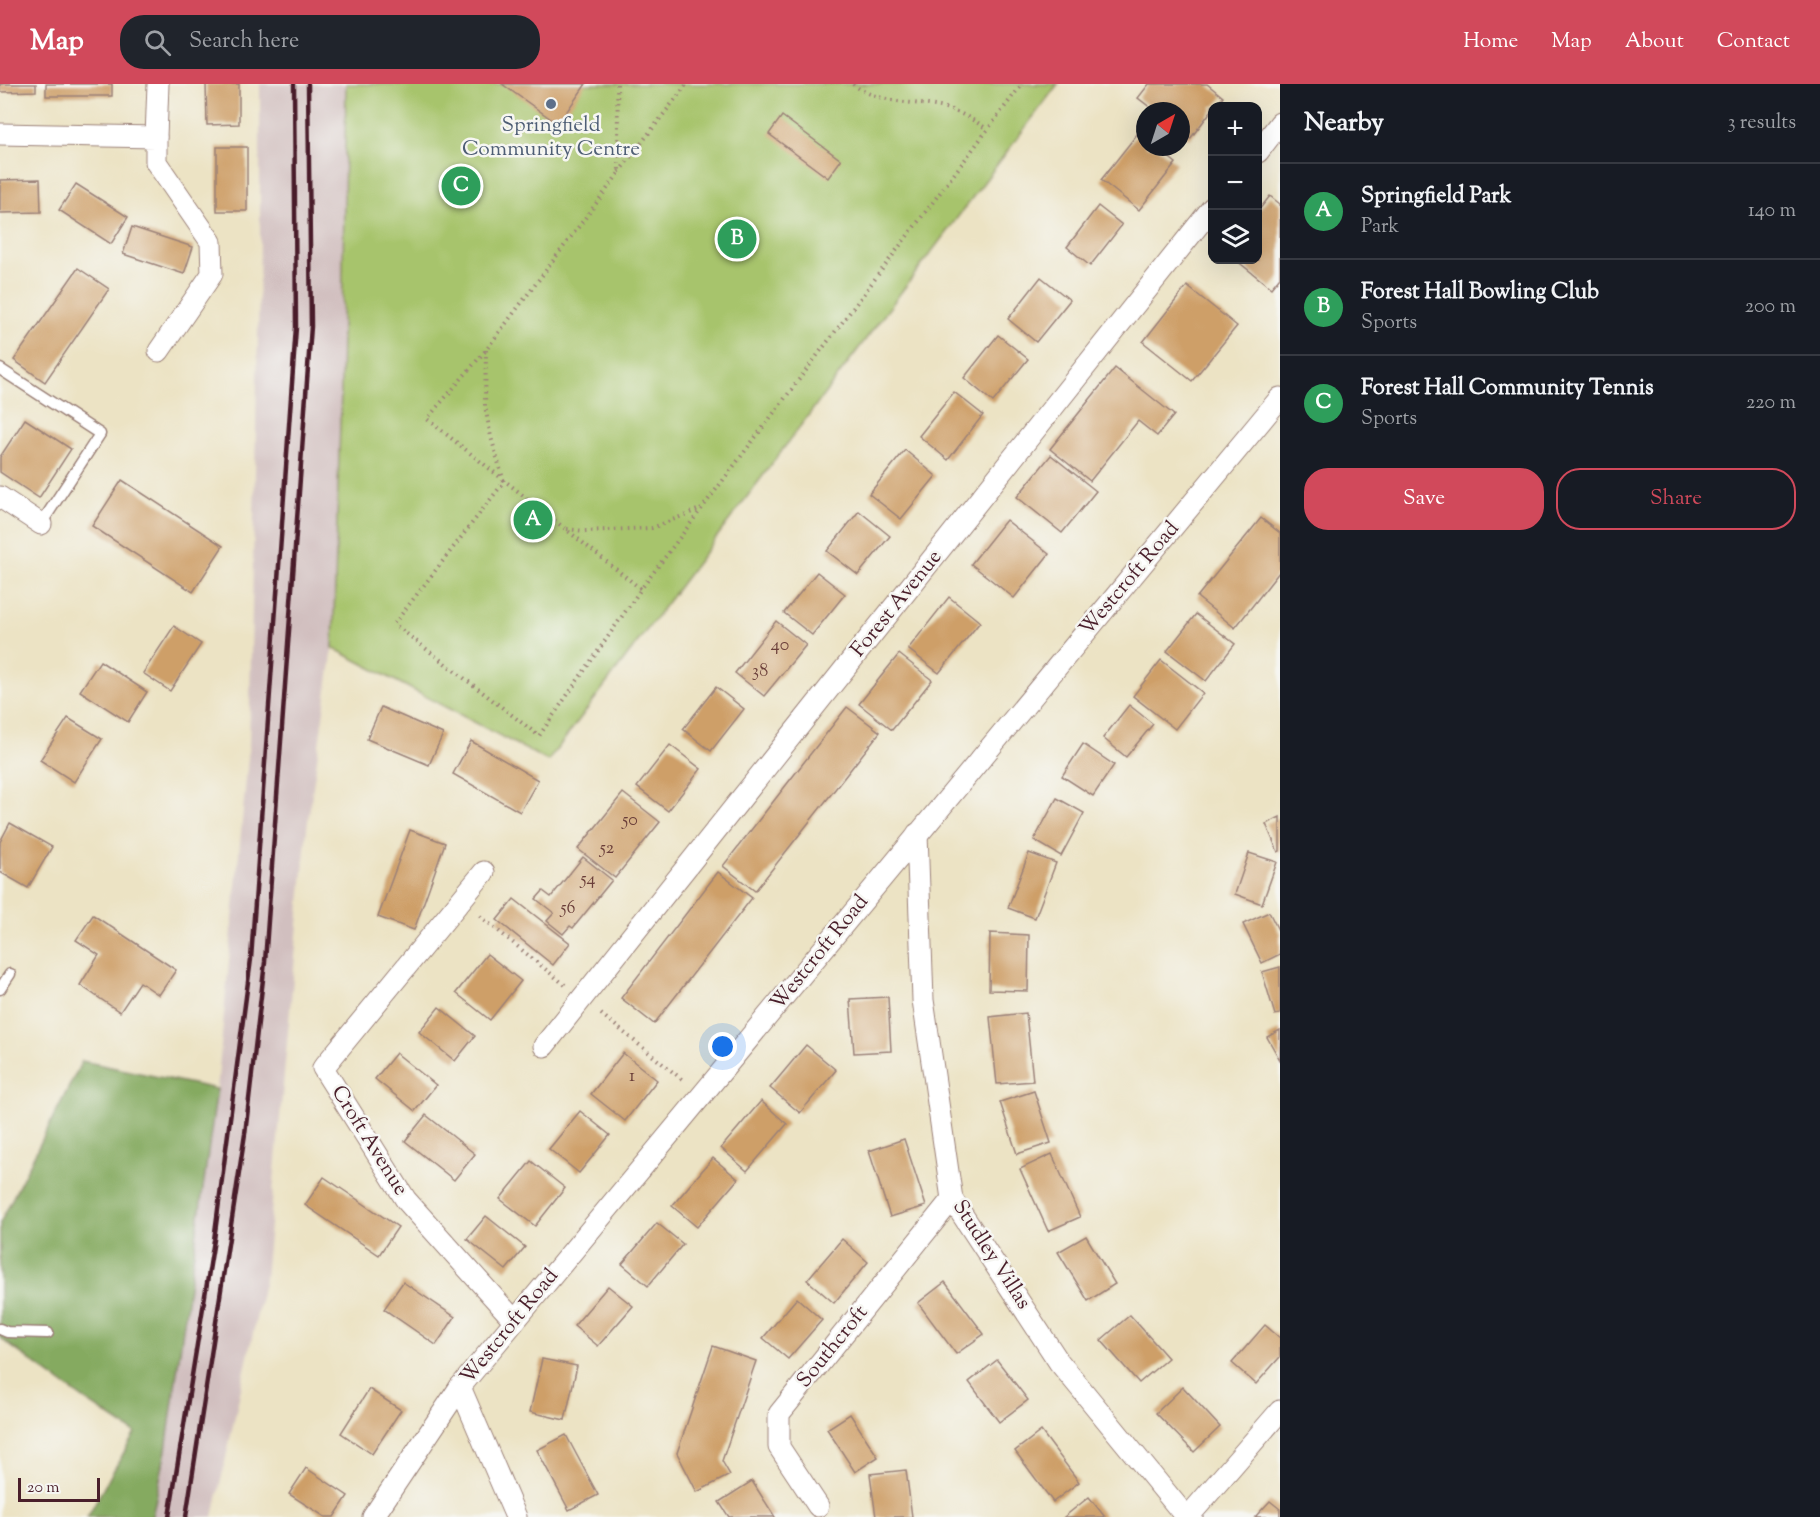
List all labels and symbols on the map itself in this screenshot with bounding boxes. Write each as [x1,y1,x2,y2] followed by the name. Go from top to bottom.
[544,97,558,111] marker: Springfield Community Centre
[1136,102,1190,156] north arrow
[462,111,640,165] place label: Springfield Community Centre
[442,164,480,208] pin: C
[718,216,756,262] pin: B
[514,498,552,542] pin: A
[1073,515,1187,643] street label: Westcroft Road
[844,544,950,664] street label: Forest Avenue
[771,633,789,659] house number: 40
[752,659,768,685] house number: 38
[621,808,638,834] house number: 50
[599,836,615,862] house number: 52
[579,867,596,893] house number: 54
[764,888,876,1017] street label: Westcroft Road
[559,896,576,922] house number: 56
[708,1032,737,1061] your location
[629,1064,635,1090] house number: 1
[323,1080,415,1202] street label: Croft Avenue
[944,1194,1038,1316] street label: Studley Villas
[454,1262,566,1391] street label: Westcroft Road
[790,1299,876,1395] street label: Southcroft
[18,1475,100,1502] scale bar

